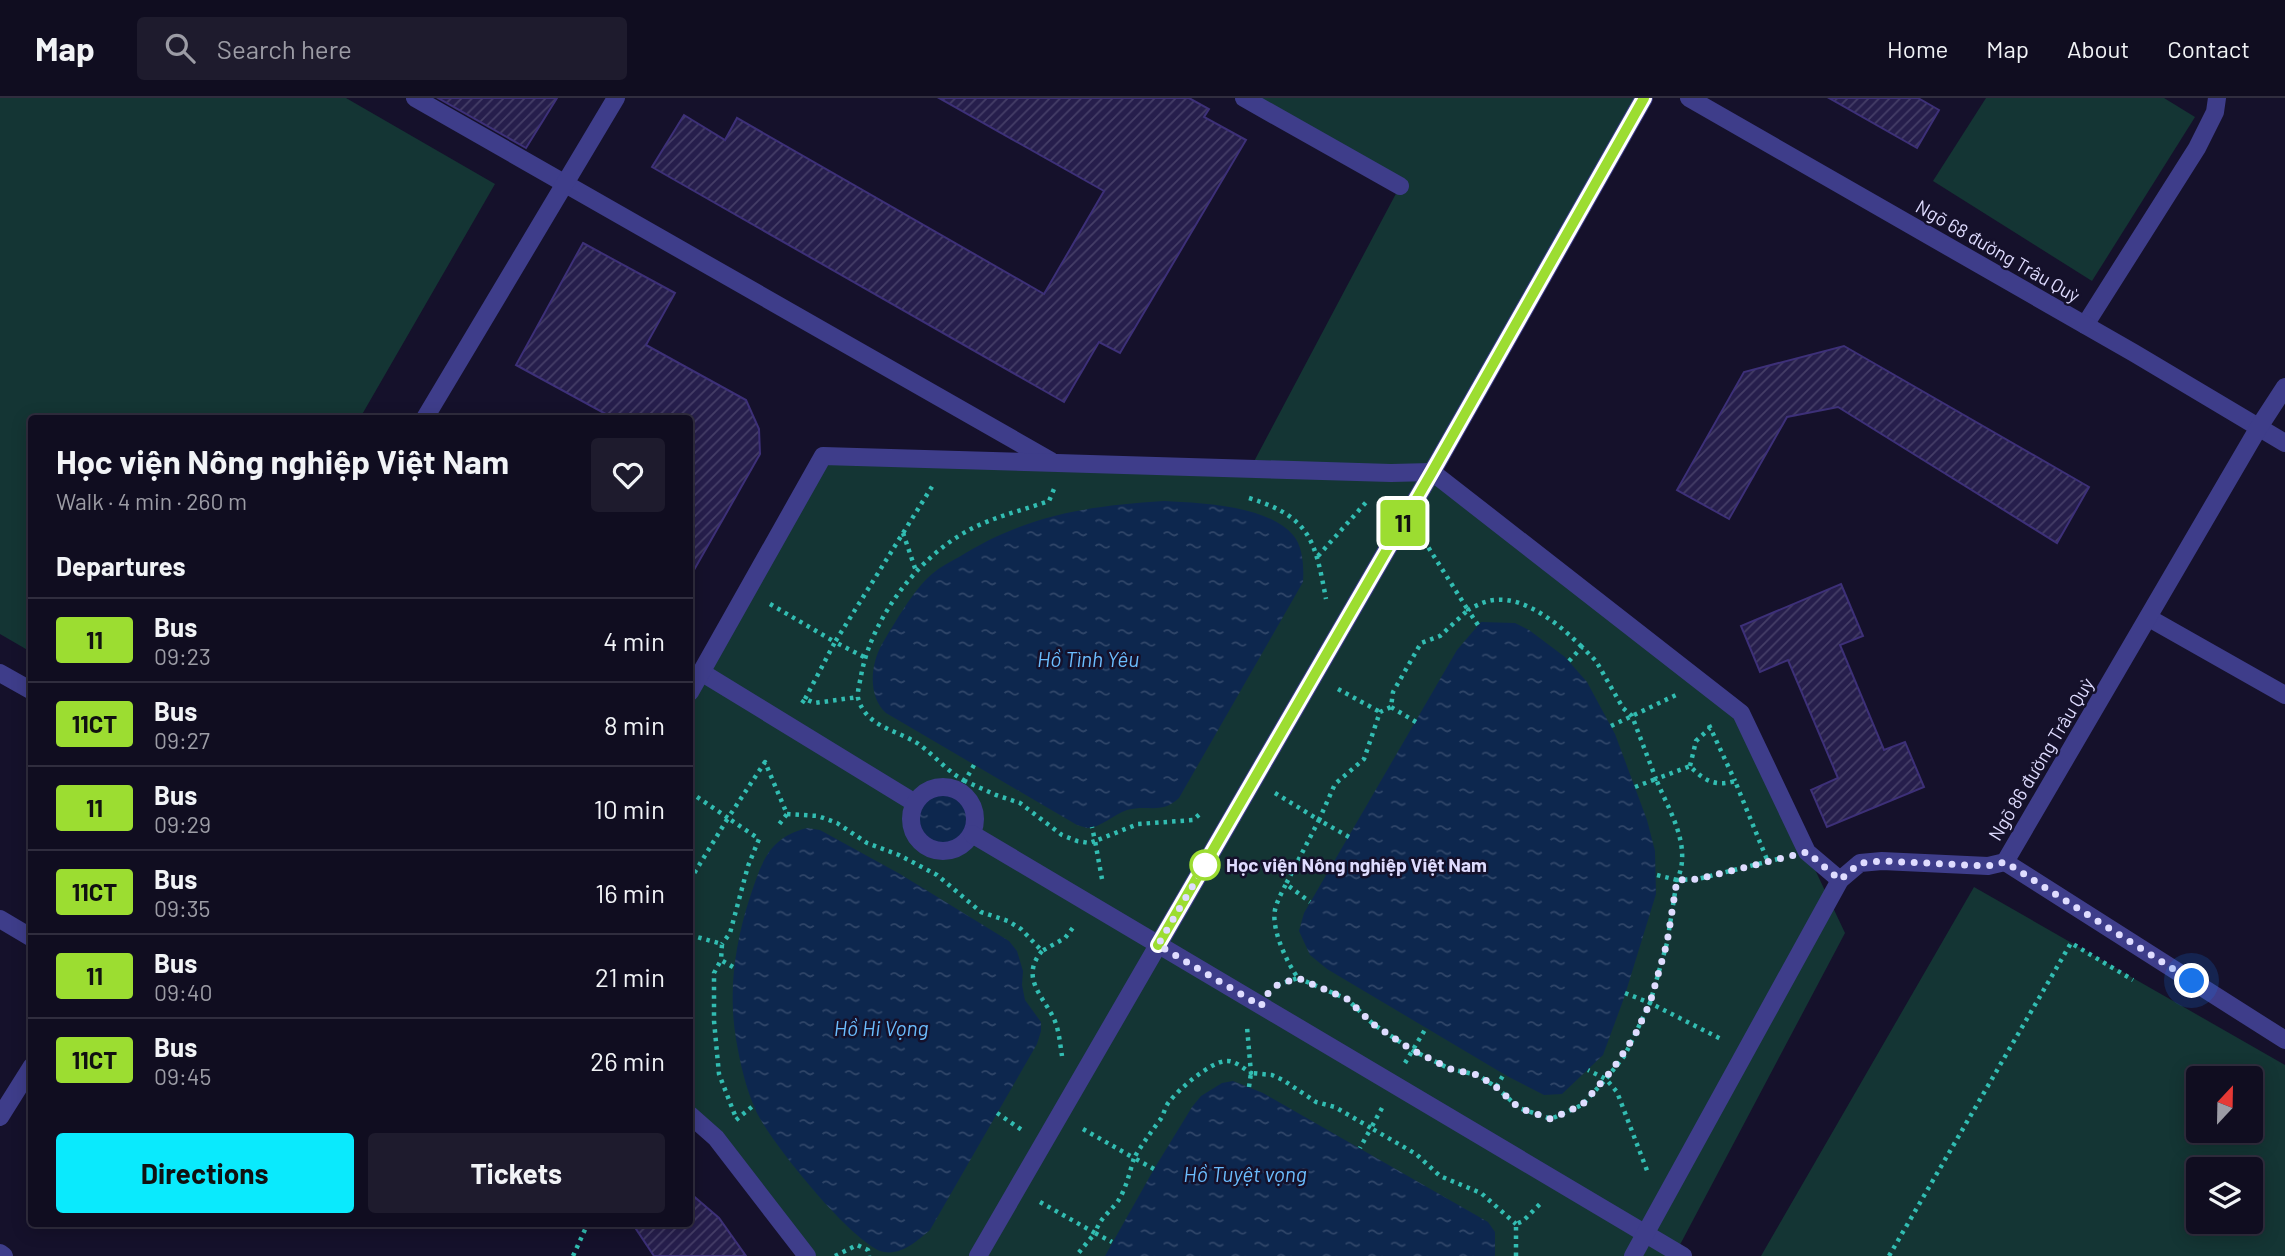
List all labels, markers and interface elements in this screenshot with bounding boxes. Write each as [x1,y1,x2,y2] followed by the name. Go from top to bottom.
[137,17,627,80] search box
[35,28,95,68] text: Map
[161,29,199,67] icon: search
[217,33,352,64] text: Search here
[1887,34,1948,63] text: Home
[1986,34,2029,63] text: Map
[2067,34,2129,63] text: About
[2167,34,2250,63] text: Contact
[1912,194,2085,307] street label: Ngõ 68 đường Trâu Quỳ
[591,438,665,512] button: heart
[56,441,509,481] text: Học viện Nông nghiệp Việt Nam
[56,487,247,515] text: Walk · 4 min · 260 m
[1372,500,1434,546] line badge: 11
[1394,508,1412,537] text: 11
[56,550,186,581] text: Departures
[154,611,197,642] text: Bus
[86,625,103,654] text: 11
[603,625,665,656] text: 4 min
[154,642,211,670] text: 09:23
[1037,646,1139,671] water label: Hồ Tình Yêu
[1983,673,2098,844] street label: Ngõ 86 đường Trâu Quỳ
[154,695,197,726] text: Bus
[72,709,117,738] text: 11CT
[604,709,665,740] text: 8 min
[154,726,210,754] text: 09:27
[154,779,197,810] text: Bus
[86,793,103,822] text: 11
[594,793,665,824] text: 10 min
[154,810,211,838] text: 09:29
[1190,850,1220,880] marker: Học viện Nông nghiệp Việt Nam
[1226,853,1487,876] place label: Học viện Nông nghiệp Việt Nam
[154,863,197,894] text: Bus
[72,877,117,906] text: 11CT
[595,877,665,908] text: 16 min
[154,894,210,922] text: 09:35
[154,947,197,978] text: Bus
[86,961,103,990] text: 11
[595,961,665,992] text: 21 min
[2174,963,2209,998] your location
[154,978,212,1006] text: 09:40
[834,1015,928,1040] water label: Hồ Hi Vọng
[154,1031,197,1062] text: Bus
[72,1045,117,1074] text: 11CT
[590,1045,665,1076] text: 26 min
[154,1062,211,1090] text: 09:45
[2186,1066,2263,1143] north arrow
[2186,1066,2263,1234] map controls
[56,1133,354,1213] button: Directions
[368,1133,665,1213] button: Tickets
[2186,1157,2263,1234] button: layers
[1183,1161,1307,1186] water label: Hồ Tuyệt vọng

